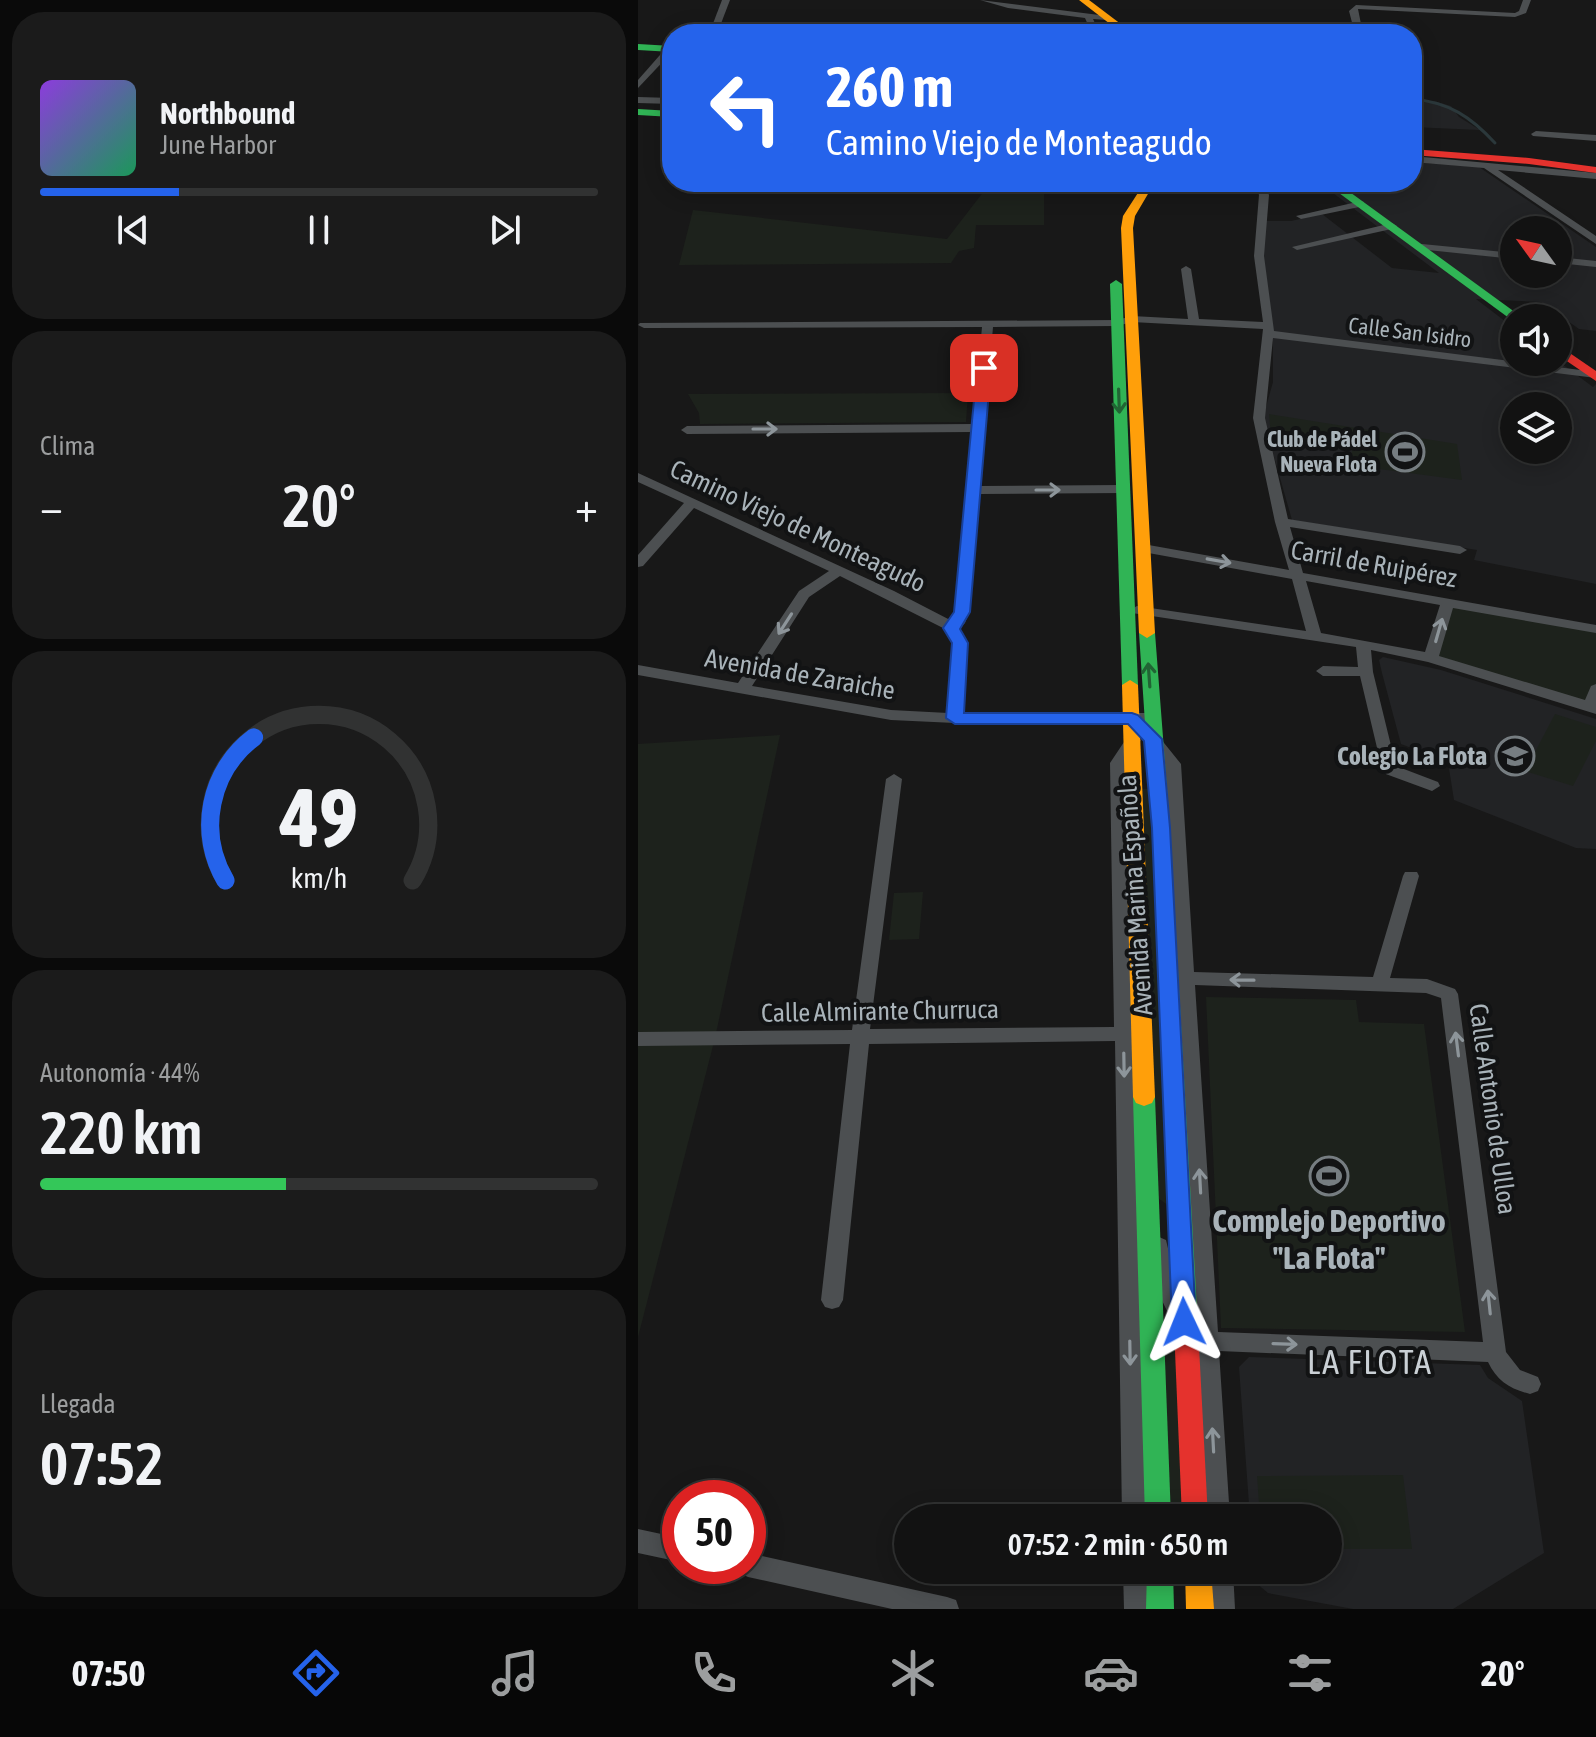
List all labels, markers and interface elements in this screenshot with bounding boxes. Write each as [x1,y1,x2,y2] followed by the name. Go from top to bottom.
[826,55,953,119] text: 260 m
[694,56,798,160] icon: left
[160,96,295,130] text: Northbound
[826,121,1212,163] text: Camino Viejo de Monteagudo
[160,130,276,160] text: June Harbor
[111,208,155,252] icon: previous
[297,208,341,252] icon: pause
[483,208,527,252] icon: next
[1500,216,1572,288] north arrow
[1500,216,1572,464] map controls
[1500,304,1572,376] button: sound
[1347,312,1473,352] street label: Calle San Isidro
[950,334,1018,402] pin
[962,346,1006,390] icon: arrive
[1112,387,1127,414] one-way arrow
[1500,392,1572,464] button: layers
[751,421,778,437] one-way arrow
[1267,426,1378,477] place label: Club de Pádel Nueva Flota
[40,431,95,461] text: Clima
[1384,431,1426,473] sports icon: Club de Pádel Nueva Flota
[665,454,931,598] street label: Camino Viejo de Monteagudo
[283,471,355,540] text: 20°
[40,481,63,531] text: −
[575,481,598,531] text: +
[1034,482,1061,498] one-way arrow
[1289,535,1459,593] street label: Carril de Ruipérez
[1206,554,1231,569] one-way arrow
[776,612,792,635] one-way arrow
[1433,618,1448,644] one-way arrow
[703,643,897,705] street label: Avenida de Zaraiche
[1141,662,1156,689] one-way arrow
[1494,735,1536,777] school or university icon: Colegio La Flota
[1337,741,1487,771] place label: Colegio La Flota
[279,768,358,864] text: 49
[1112,774,1158,1016] street label: Avenida Marina Española
[291,861,347,894] text: km/h
[1229,972,1256,988] one-way arrow
[761,994,999,1028] street label: Calle Almirante Churruca
[1463,1002,1523,1216] street label: Calle Antonio de Ulloa
[1449,1032,1464,1057] one-way arrow
[1116,1051,1132,1078] one-way arrow
[40,1058,200,1088] text: Autonomía · 44%
[40,1098,202,1167] text: 220 km
[1308,1155,1350,1197] sports icon: Complejo Deportivo "La Flota"
[1192,1168,1207,1194] one-way arrow
[1212,1202,1446,1276] place label: Complejo Deportivo "La Flota"
[1142,1280,1226,1364] position arrow
[1482,1289,1497,1316] one-way arrow
[1271,1337,1298,1352] one-way arrow
[1123,1339,1138,1366] one-way arrow
[1307,1342,1433,1381] district label: LA FLOTA
[40,1389,116,1419] text: Llegada
[1205,1427,1220,1454] one-way arrow
[40,1429,163,1498] text: 07:52
[662,1480,766,1584] speed limit sign: 50
[1008,1527,1228,1561] text: 07:52 · 2 min · 650 m
[288,1645,344,1701] icon: directions
[487,1645,543,1701] icon: music
[686,1645,742,1701] icon: phone
[885,1645,941,1701] icon: climate
[1083,1645,1139,1701] icon: car
[1282,1645,1338,1701] icon: filters
[71,1652,145,1694] text: 07:50
[1481,1652,1525,1694] text: 20°

